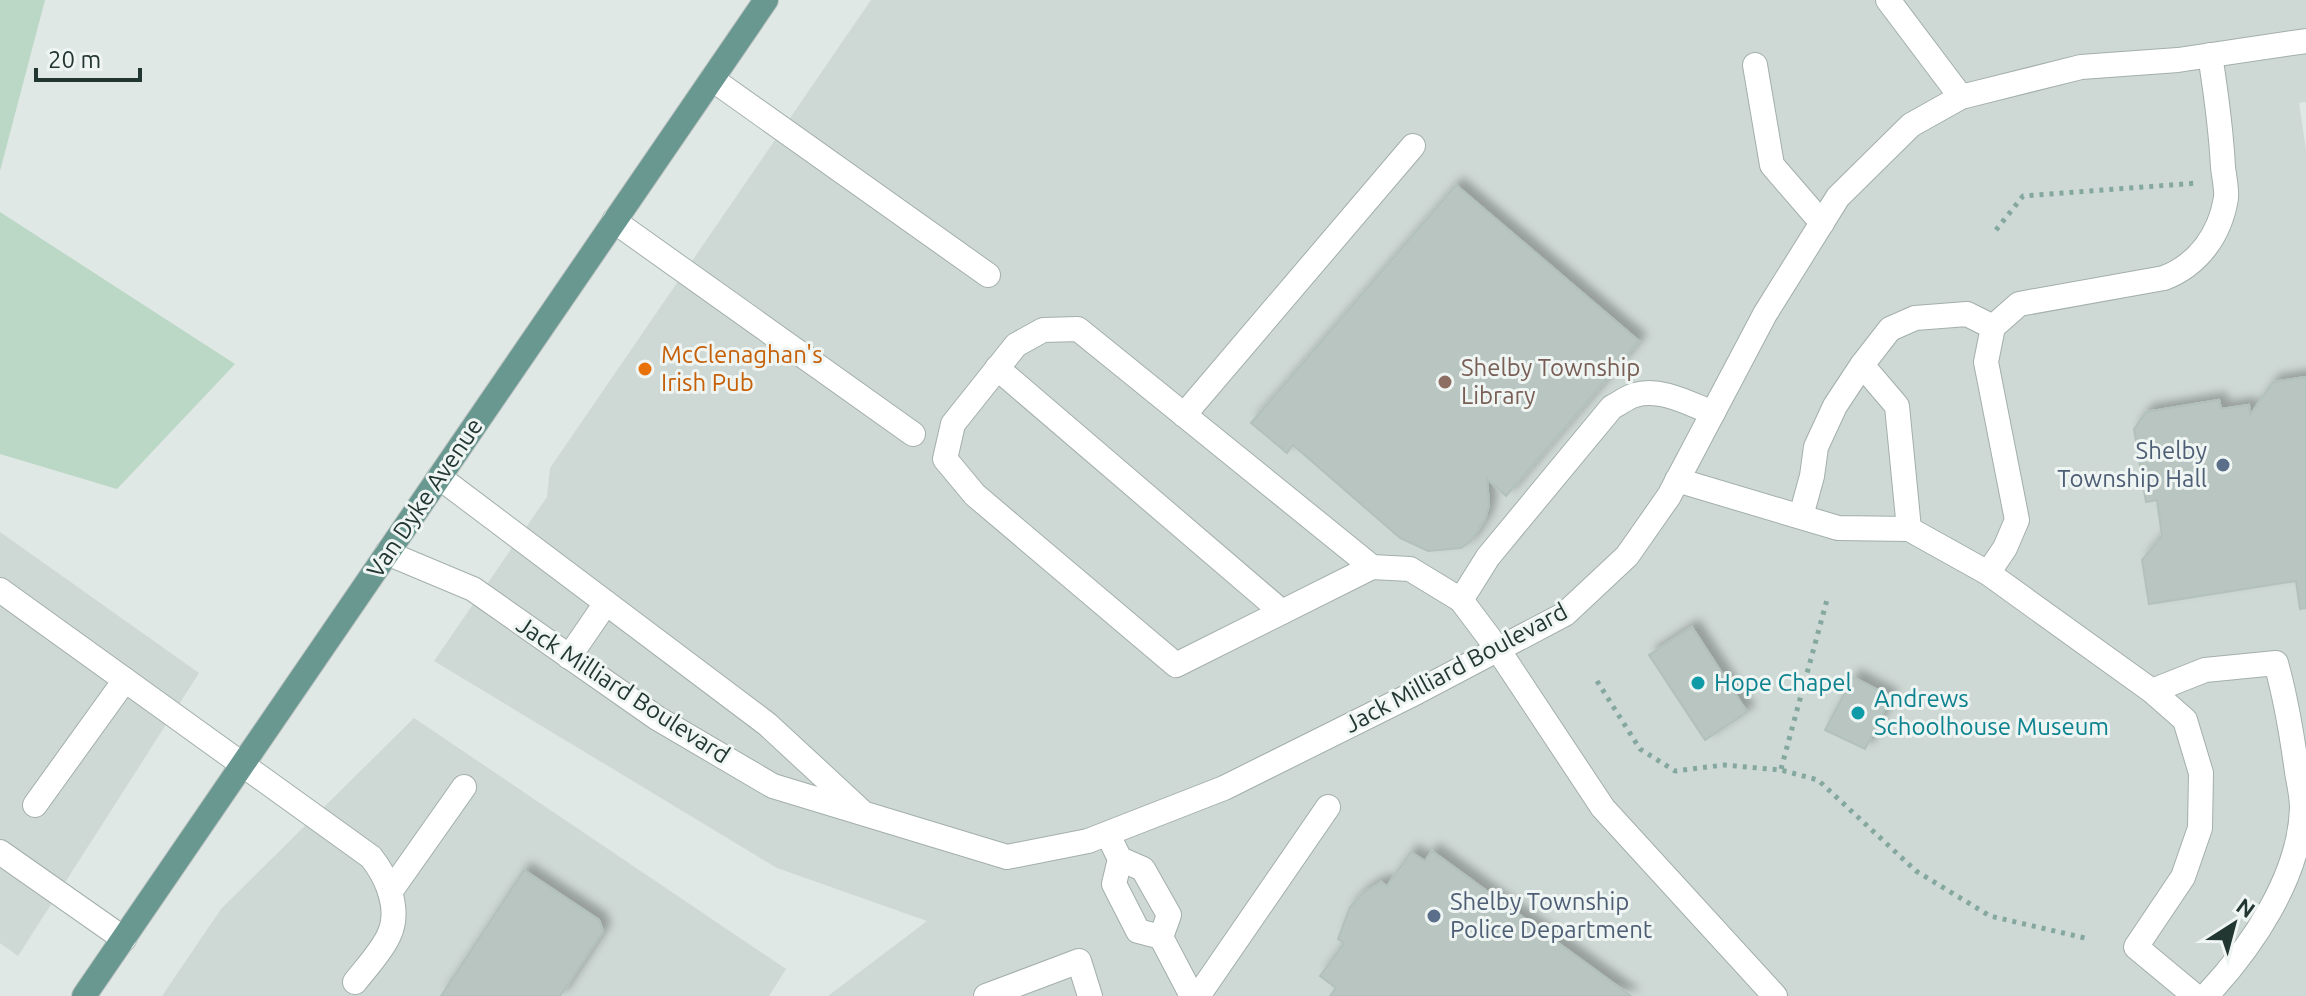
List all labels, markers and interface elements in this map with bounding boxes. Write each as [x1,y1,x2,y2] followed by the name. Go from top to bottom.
[36,32,140,82] scale bar
[48,46,101,73] text: 20 m
[661,341,823,396] place label: McClenaghan's Irish Pub
[1461,354,1640,409] place label: Shelby Township Library
[636,360,654,378] marker: McClenaghan's Irish Pub
[1436,373,1454,391] marker: Shelby Township Library
[361,413,488,582] street label: Van Dyke Avenue
[2057,437,2207,492] place label: Shelby Township Hall
[2214,456,2232,474] marker: Shelby Township Hall
[1340,597,1572,738] street label: Jack Milliard Boulevard
[512,611,735,769] street label: Jack Milliard Boulevard
[1714,669,1852,696] place label: Hope Chapel
[1689,674,1707,692] marker: Hope Chapel
[1874,685,2109,740] place label: Andrews Schoolhouse Museum
[1849,704,1867,722] marker: Andrews Schoolhouse Museum
[2194,884,2274,964] north arrow
[1450,888,1653,943] place label: Shelby Township Police Department
[2232,892,2260,922] text: N
[1425,907,1443,925] marker: Shelby Township Police Department

